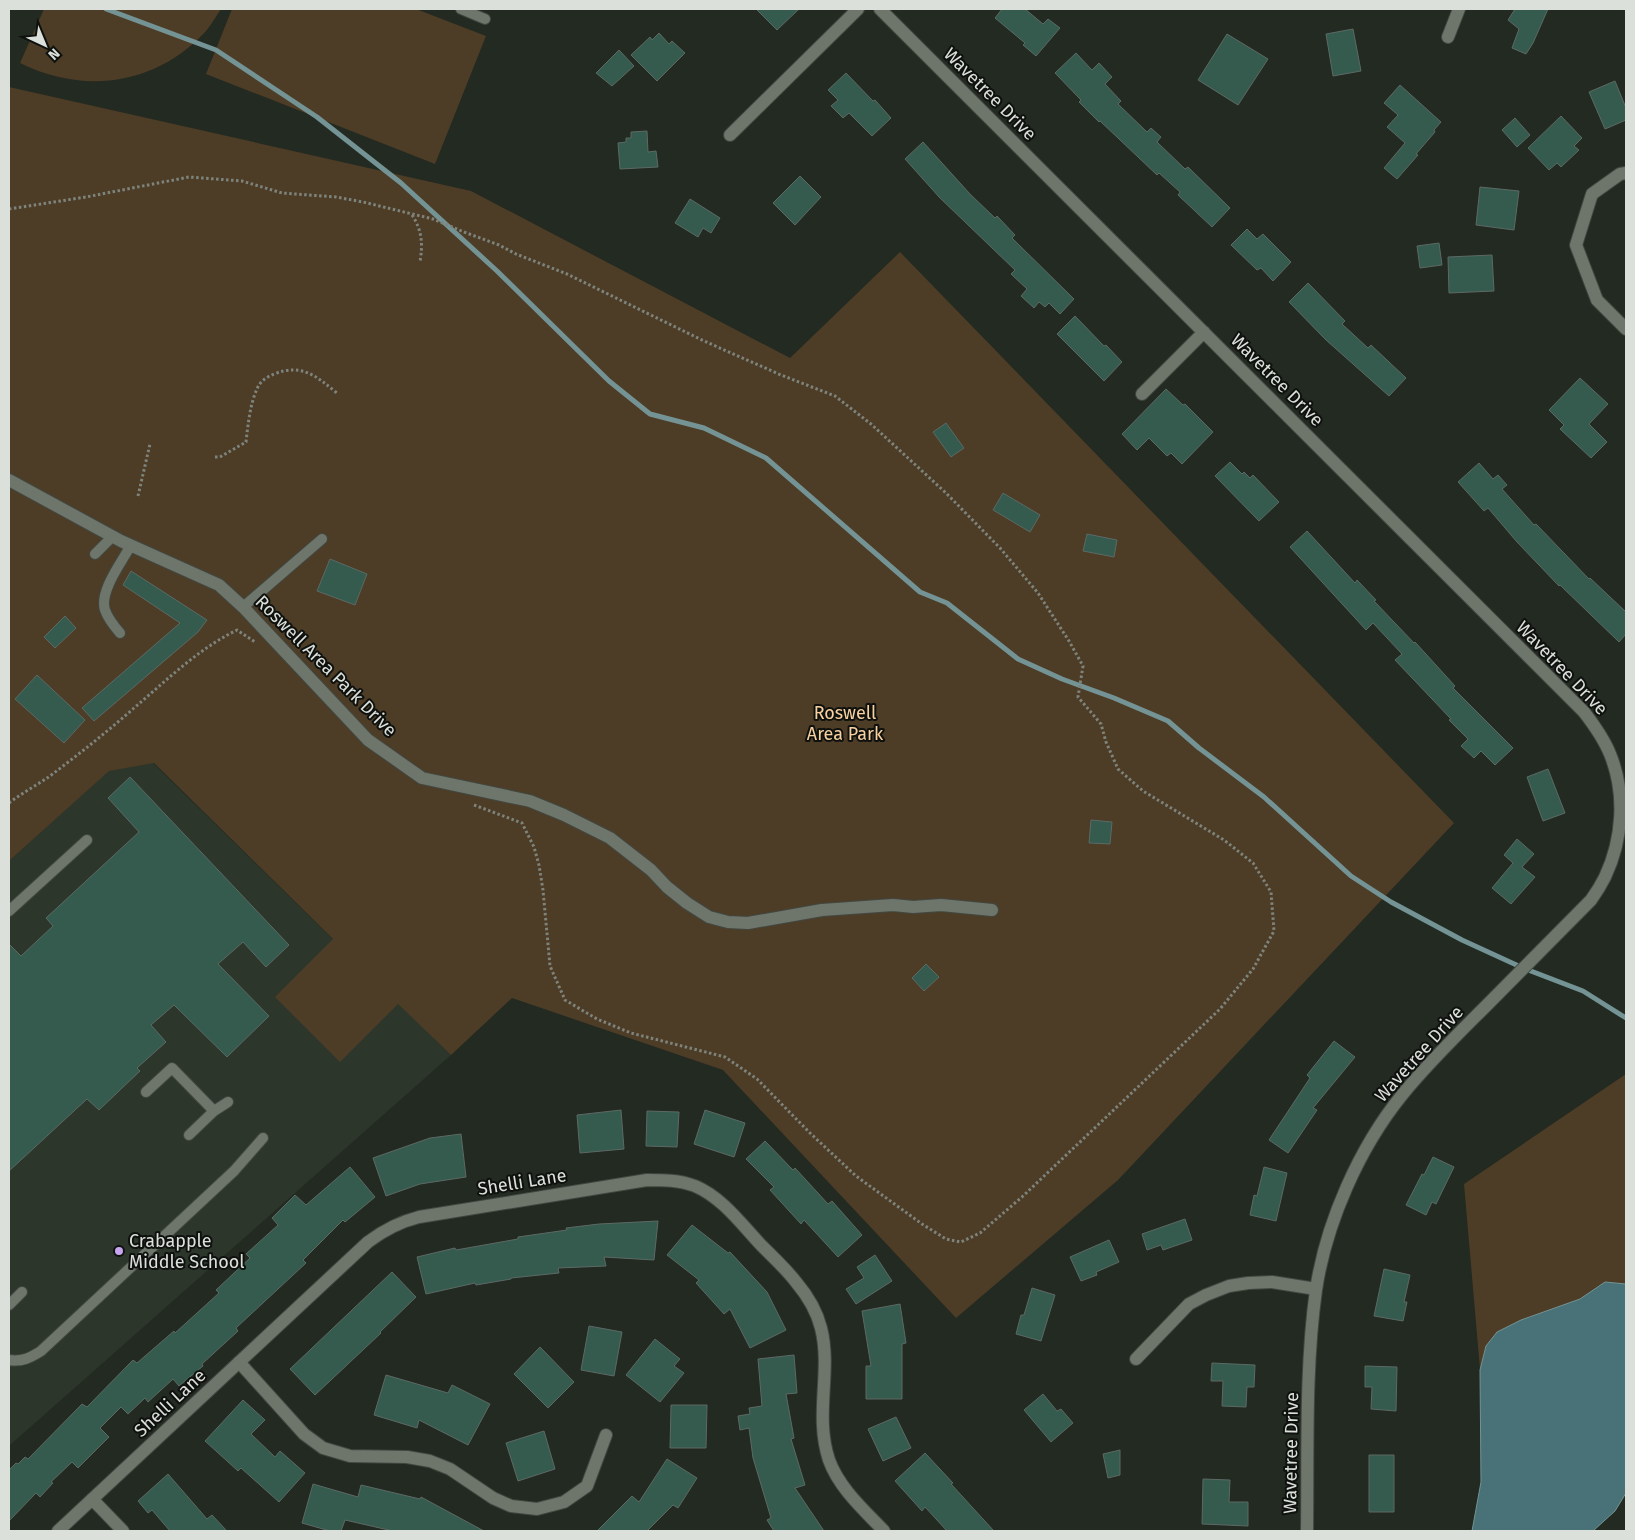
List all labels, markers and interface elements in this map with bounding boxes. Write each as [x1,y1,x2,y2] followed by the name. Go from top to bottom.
[20,20,70,70] north arrow
[939,43,1041,145] street label: Wavetree Drive
[44,45,63,63] text: N
[1226,329,1328,431] street label: Wavetree Drive
[251,591,401,741] street label: Roswell Area Park Drive
[1512,616,1612,720] street label: Wavetree Drive
[807,702,884,745] park label: Roswell Area Park
[1370,1001,1468,1107] street label: Wavetree Drive
[476,1164,568,1200] street label: Shelli Lane
[129,1230,245,1273] place label: Crabapple Middle School
[113,1245,125,1257] marker: Crabapple Middle School
[130,1364,210,1442] street label: Shelli Lane
[1279,1392,1303,1514] street label: Wavetree Drive

